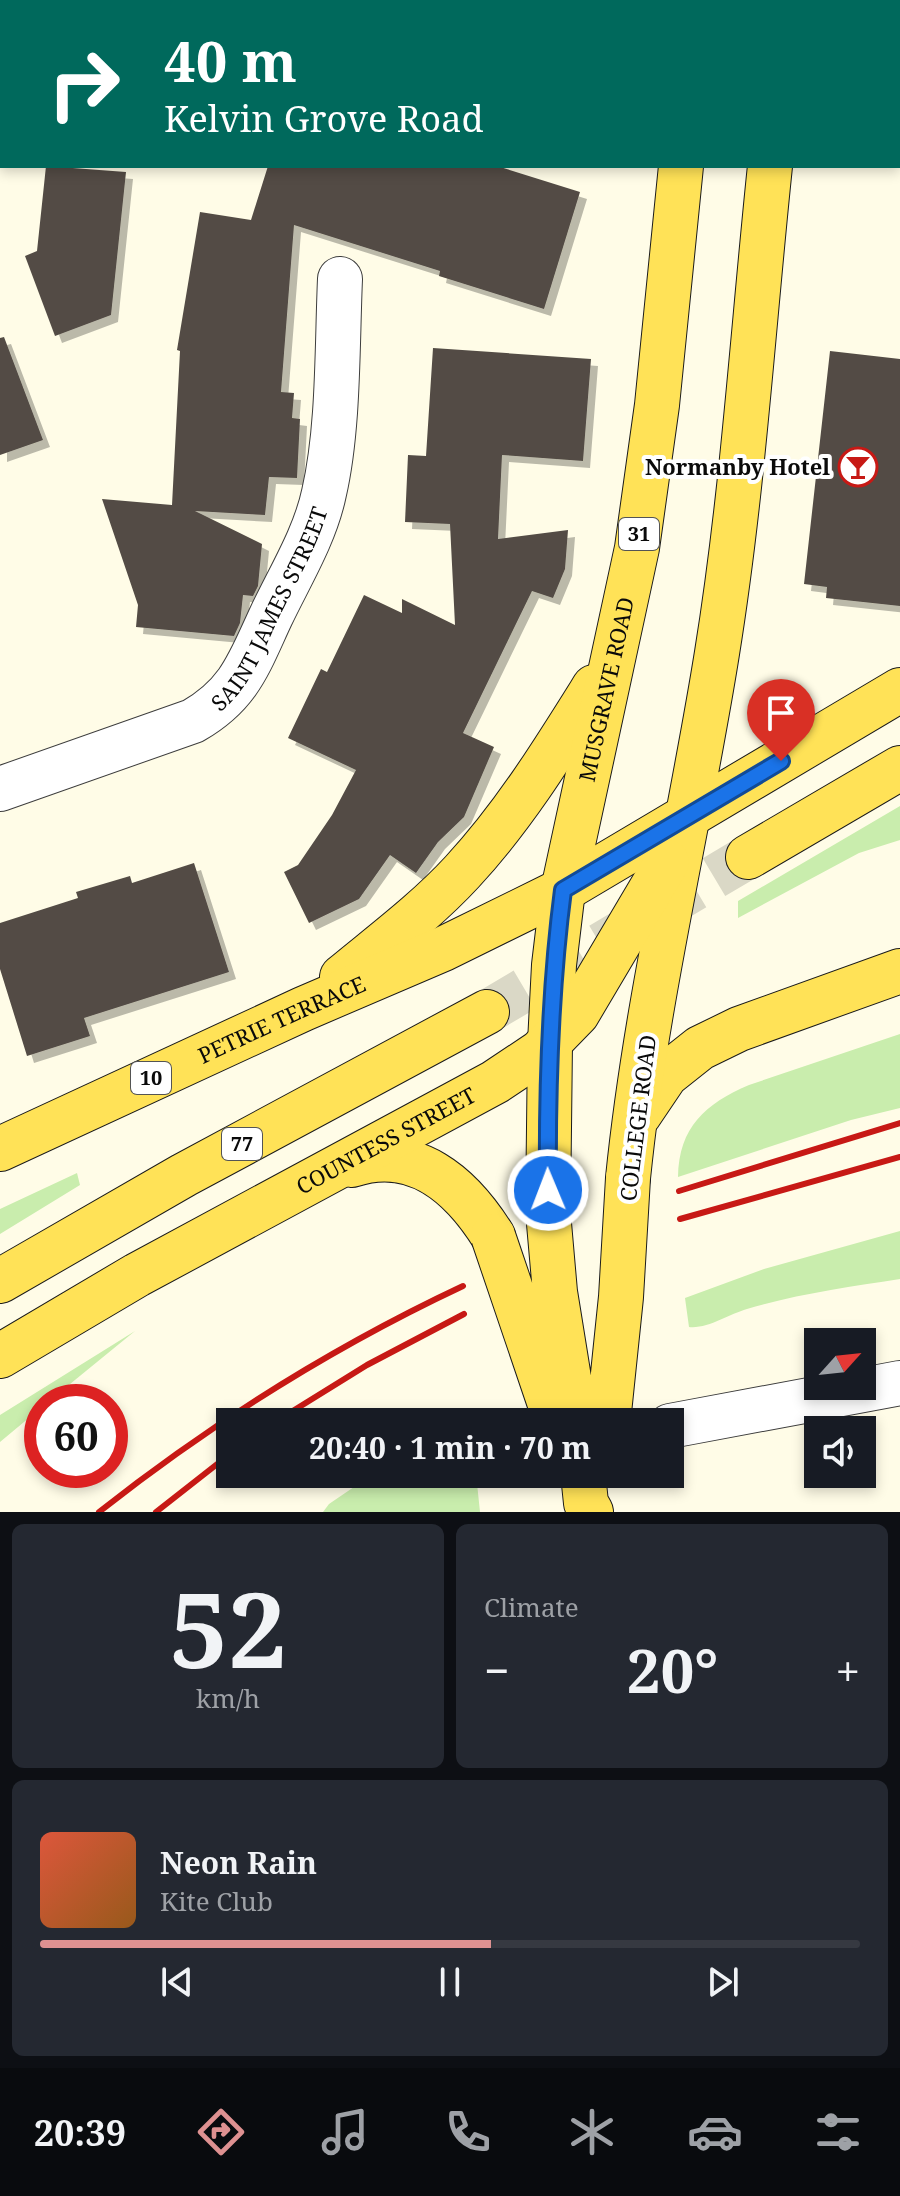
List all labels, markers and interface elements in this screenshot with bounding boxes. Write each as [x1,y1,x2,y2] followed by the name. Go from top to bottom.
[164,22,297,98] text: 40 m
[32,32,136,136] icon: right
[164,94,484,143] text: Kelvin Grove Road
[837,446,879,488] bar icon: Normanby Hotel
[645,451,830,481] place label: Normanby Hotel
[204,502,334,717] street label: SAINT JAMES STREET
[619,518,659,550] road number: 31
[571,594,640,784] street label: MUSGRAVE ROAD
[747,679,815,761] pin
[759,691,803,735] icon: arrive
[193,968,370,1070] street label: PETRIE TERRACE
[612,1033,662,1203] street label: COLLEGE ROAD
[131,1062,171,1094] road number: 10
[290,1079,481,1200] street label: COUNTESS STREET
[222,1128,262,1160] road number: 77
[506,1148,590,1232] position arrow
[804,1328,876,1400] north arrow
[804,1328,876,1488] map controls
[24,1384,128,1488] speed limit sign: 60
[804,1416,876,1488] button: sound
[309,1427,591,1468] text: 20:40 · 1 min · 70 m
[169,1557,287,1698] text: 52
[484,1589,579,1625] text: Climate
[627,1629,718,1711] text: 20°
[484,1640,509,1700] text: −
[835,1640,860,1700] text: +
[196,1680,260,1716] text: km/h
[160,1842,317,1883] text: Neon Rain
[160,1883,273,1919] text: Kite Club
[155,1960,199,2004] icon: previous
[428,1960,472,2004] icon: pause
[701,1960,745,2004] icon: next
[193,2104,249,2160] icon: directions
[317,2104,373,2160] icon: music
[440,2104,496,2160] icon: phone
[564,2104,620,2160] icon: climate
[687,2104,743,2160] icon: car
[810,2104,866,2160] icon: filters
[34,2108,126,2157] text: 20:39

